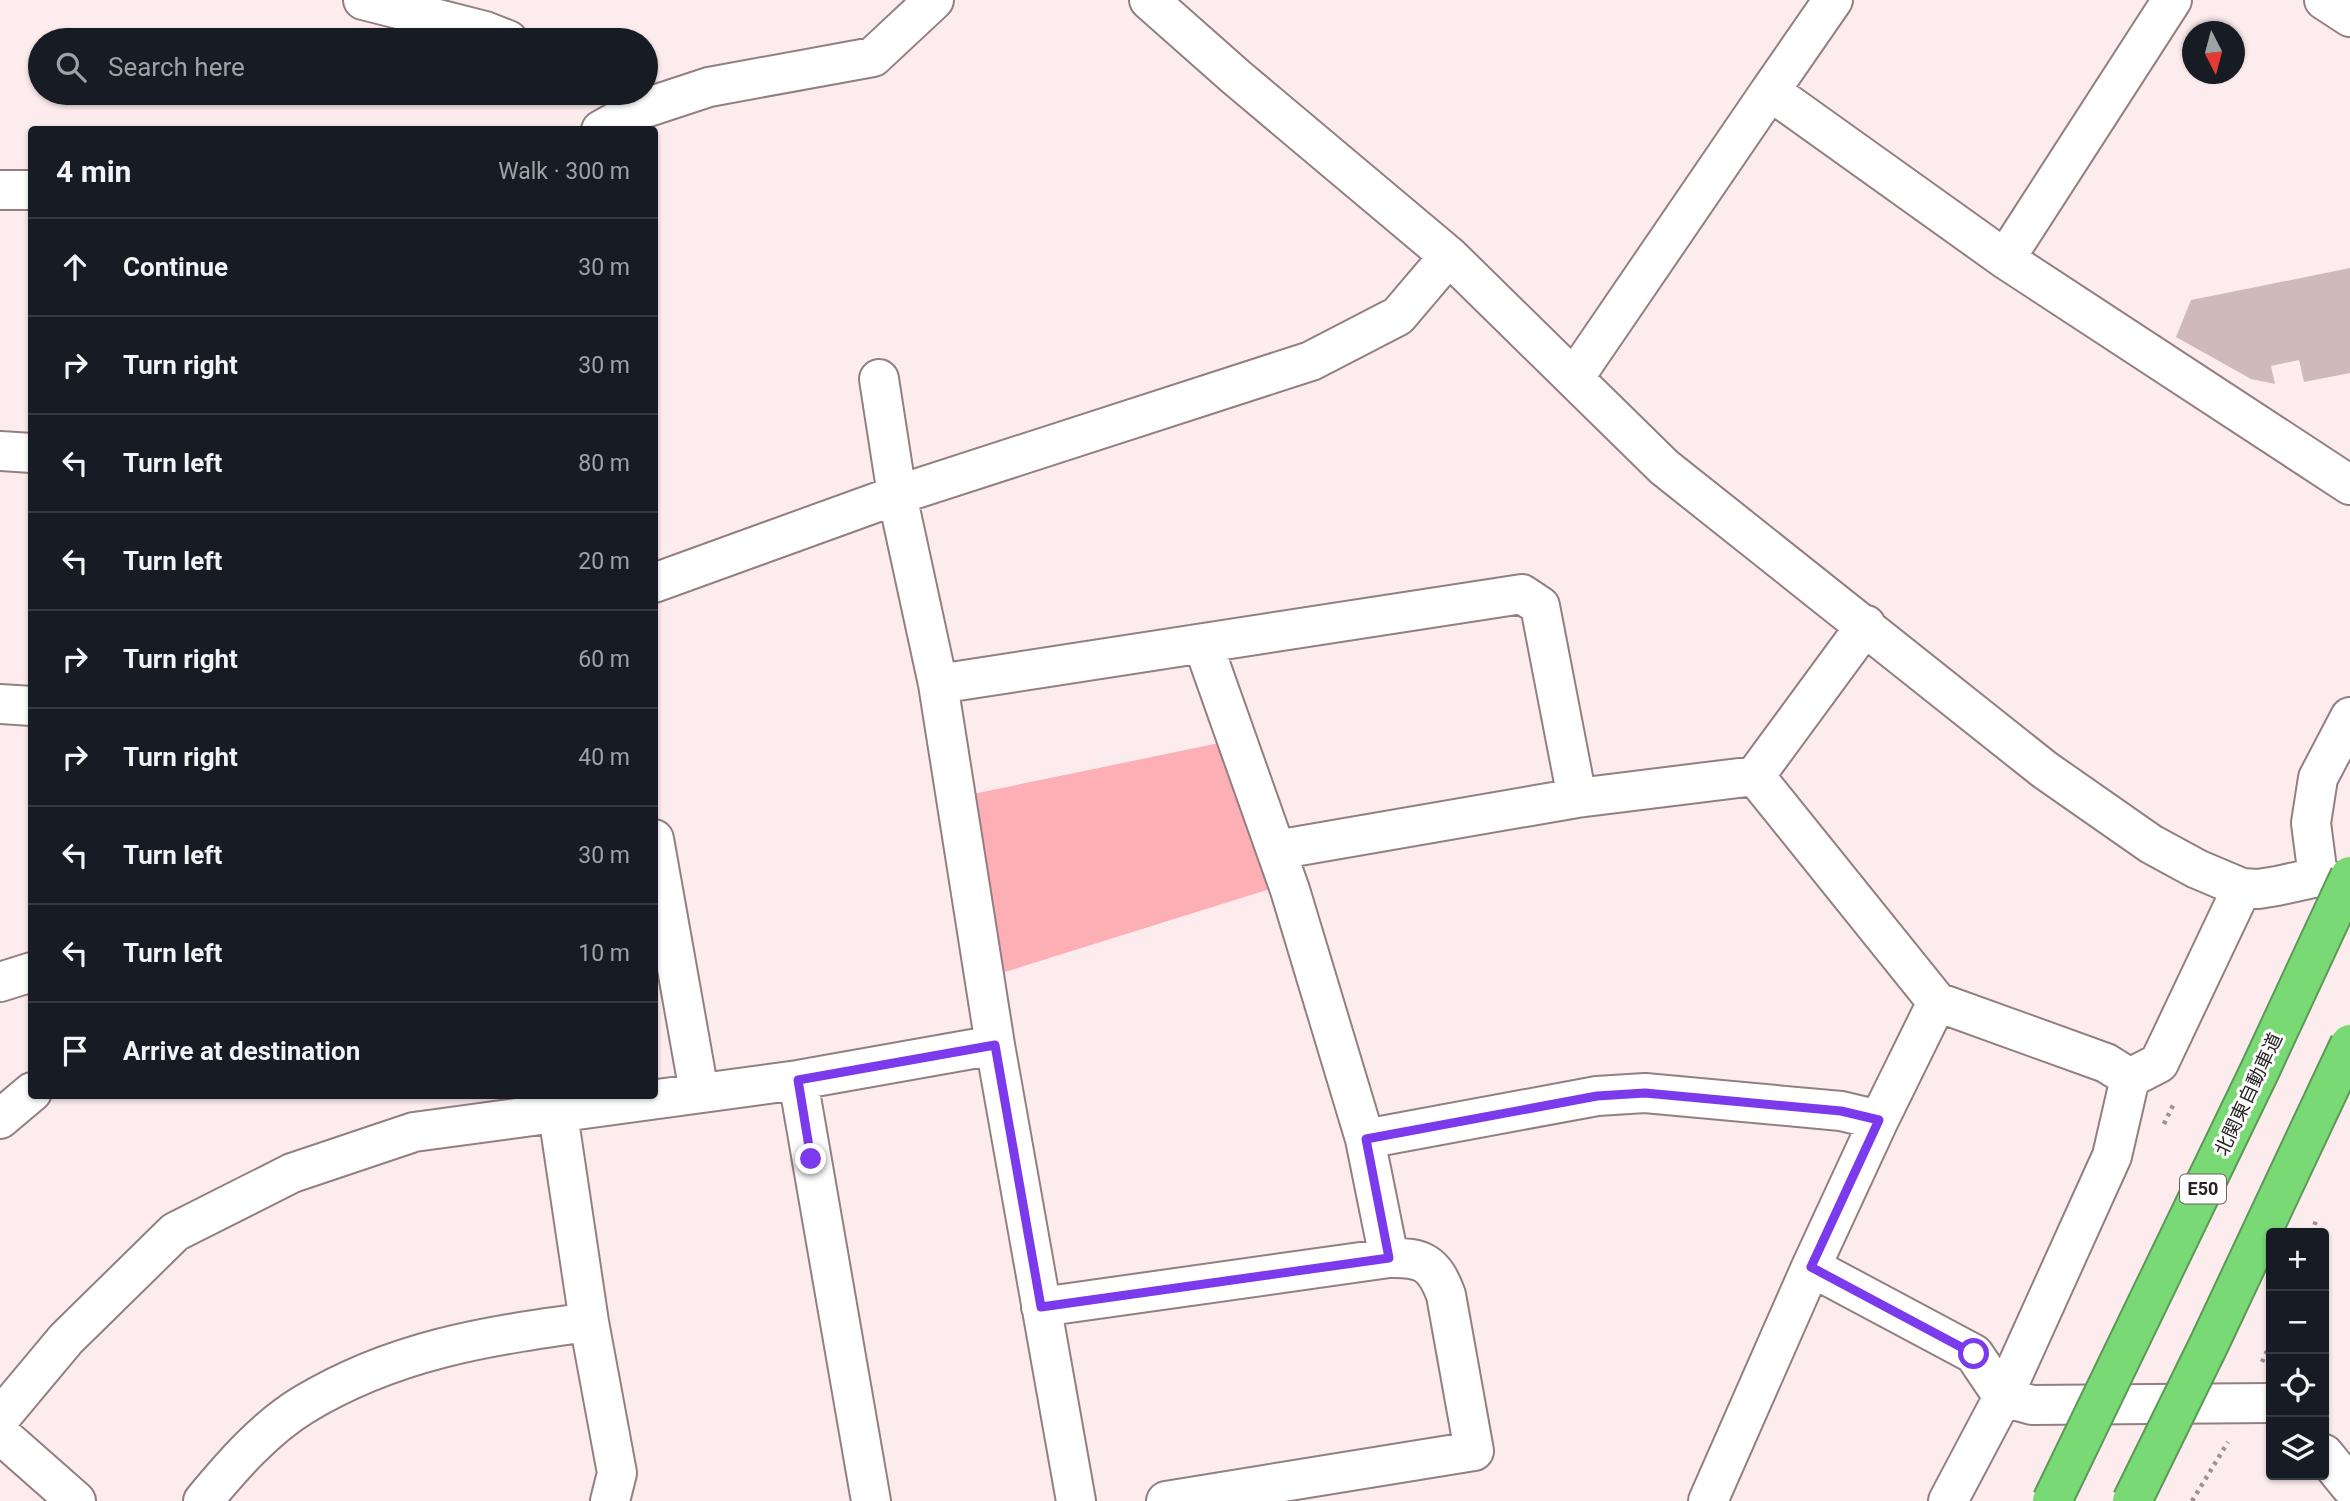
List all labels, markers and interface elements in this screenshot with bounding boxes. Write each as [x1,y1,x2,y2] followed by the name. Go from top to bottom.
[2182,21,2245,84] north arrow
[28,28,658,105] search box
[52,48,90,86] icon: search
[108,52,245,82] text: Search here
[56,154,131,189] text: 4 min
[498,158,630,185] text: Walk · 300 m
[56,248,94,286] icon: ahead
[123,252,228,282] text: Continue
[578,254,630,281] text: 30 m
[56,346,94,384] icon: right
[123,350,238,380] text: Turn right
[578,352,630,379] text: 30 m
[56,444,94,482] icon: left
[123,448,222,478] text: Turn left
[578,450,630,477] text: 80 m
[56,542,94,580] icon: left
[123,546,222,576] text: Turn left
[578,548,630,575] text: 20 m
[56,640,94,678] icon: right
[123,644,238,674] text: Turn right
[578,646,630,673] text: 60 m
[56,738,94,776] icon: right
[123,742,238,772] text: Turn right
[578,744,630,771] text: 40 m
[56,836,94,874] icon: left
[123,840,222,870] text: Turn left
[578,842,630,869] text: 30 m
[56,934,94,972] icon: left
[123,938,222,968] text: Turn left
[578,940,630,967] text: 10 m
[2210,1029,2287,1159] street label: 北関東自動車道
[56,1032,94,1070] icon: arrive
[123,1036,360,1066] text: Arrive at destination
[795,1143,826,1174] route end
[2180,1174,2226,1204] road number: E50
[2266,1228,2329,1480] map controls
[2266,1228,2329,1291] button: +
[2266,1291,2329,1354] button: −
[1958,1338,1989,1369] route start
[2266,1354,2329,1417] button: locate
[2266,1417,2329,1480] button: layers

